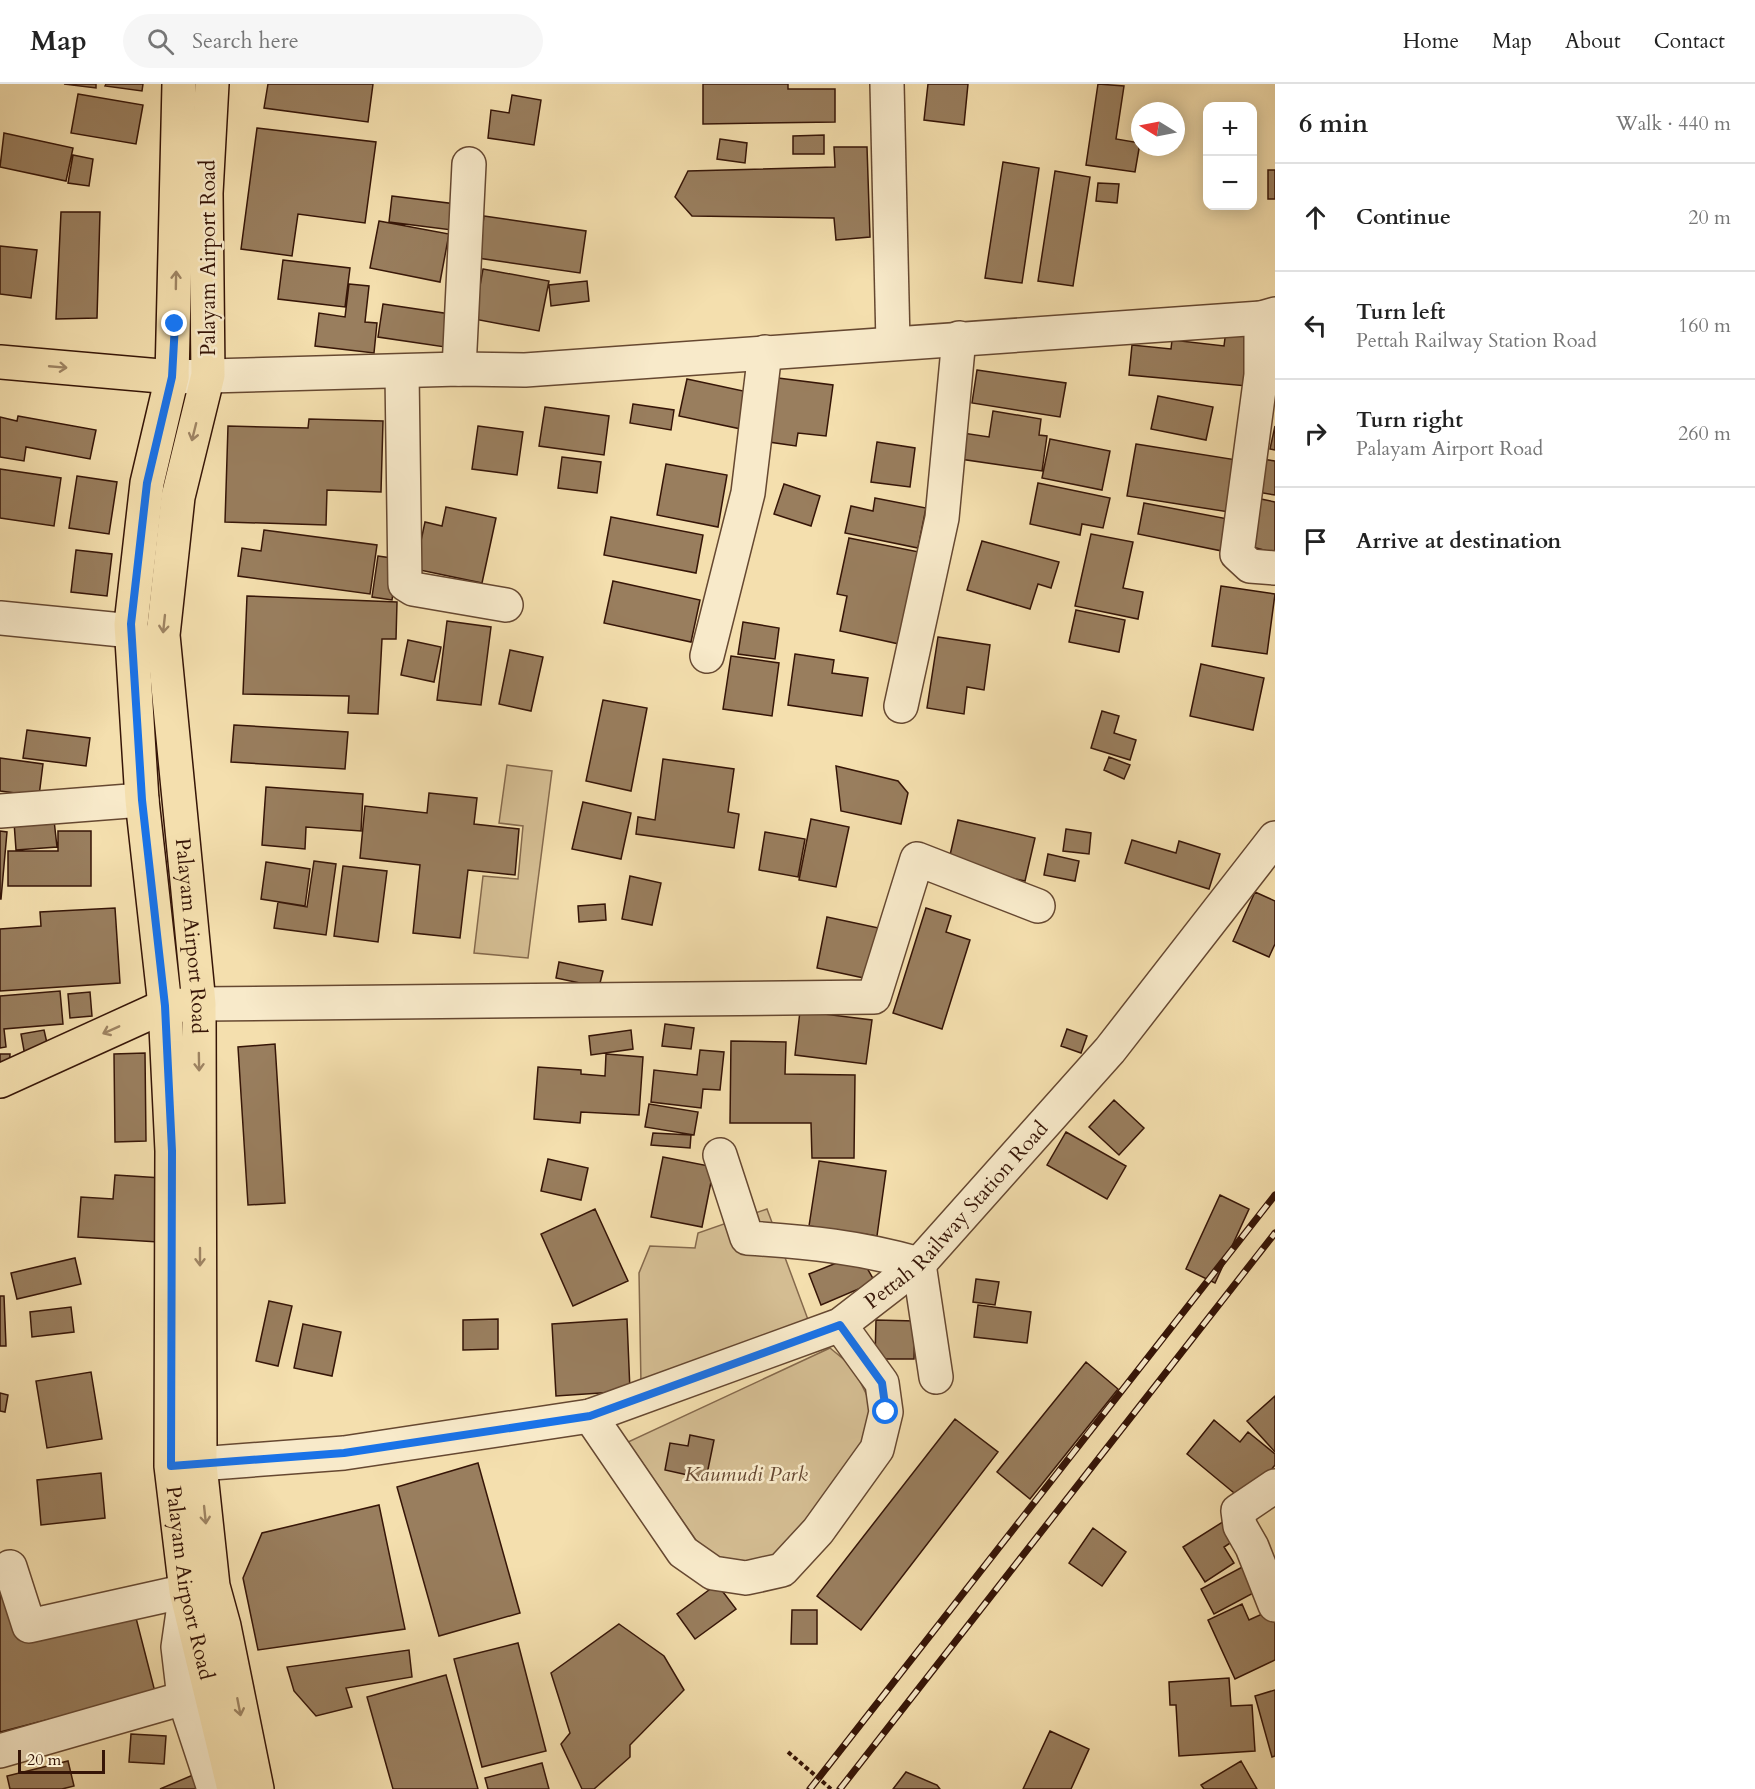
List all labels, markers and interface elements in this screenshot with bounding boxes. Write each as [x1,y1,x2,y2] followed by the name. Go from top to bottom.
[123,14,543,68] search box
[30,22,87,60] text: Map
[144,25,177,58] icon: search
[192,26,299,56] text: Search here
[1403,27,1459,56] text: Home
[1492,27,1532,56] text: Map
[1565,27,1621,56] text: About
[1654,27,1725,56] text: Contact
[1131,102,1185,156] north arrow
[1203,102,1257,210] map controls
[1203,102,1257,156] button: +
[1299,106,1368,141] text: 6 min
[1616,110,1731,137] text: Walk · 440 m
[1203,156,1257,210] button: −
[194,160,223,356] street label: Palayam Airport Road
[1299,201,1332,234] icon: ahead
[1356,202,1451,232] text: Continue
[1688,204,1731,231] text: 20 m
[170,270,182,290] one-way arrow
[1356,297,1445,327] text: Turn left
[1299,309,1332,342] icon: left
[161,310,187,336] route end
[1678,312,1731,339] text: 160 m
[1356,327,1597,354] text: Pettah Railway Station Road
[48,362,68,373] one-way arrow
[1356,405,1463,435] text: Turn right
[1299,417,1332,450] icon: right
[1678,420,1731,447] text: 260 m
[187,422,199,441] one-way arrow
[1356,435,1543,462] text: Palayam Airport Road
[1299,525,1332,558] icon: arrive
[1356,526,1561,556] text: Arrive at destination
[158,614,169,634] one-way arrow
[168,837,214,1034] street label: Palayam Airport Road
[103,1025,121,1036] one-way arrow
[193,1052,205,1072] one-way arrow
[858,1115,1055,1316] street label: Pettah Railway Station Road
[194,1247,206,1267] one-way arrow
[872,1398,898,1424] route start
[684,1460,808,1489] park label: Kaumudi Park
[159,1484,221,1683] street label: Palayam Airport Road
[200,1505,211,1525] one-way arrow
[234,1696,245,1716] one-way arrow
[18,1747,105,1774] scale bar
[27,1749,61,1771] text: 20 m

